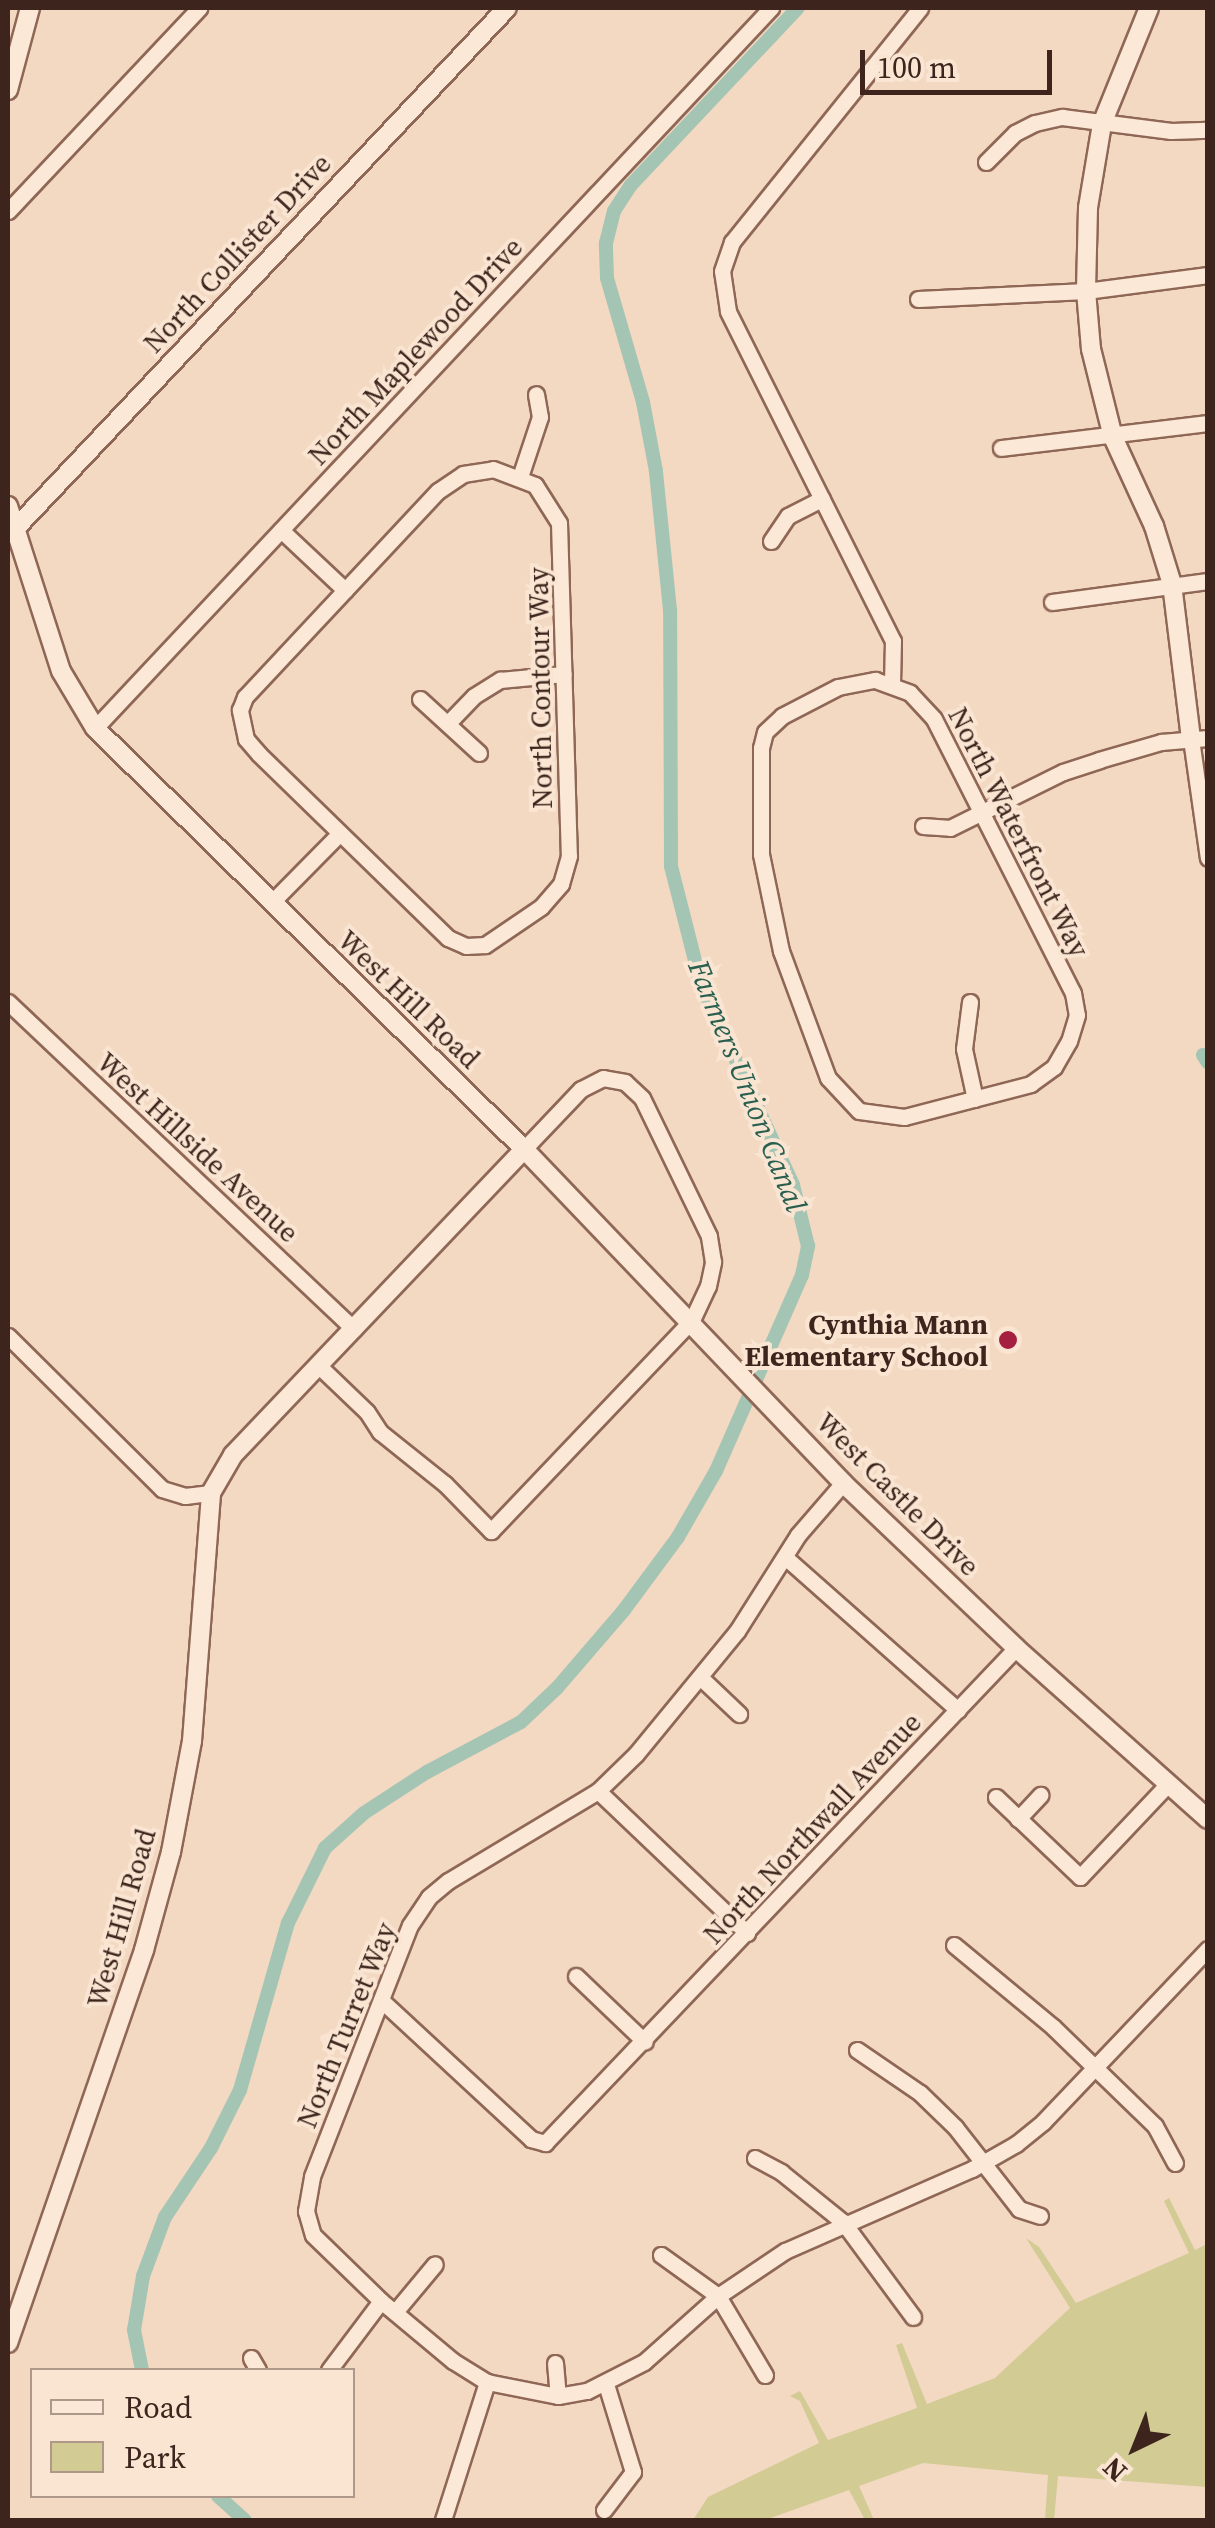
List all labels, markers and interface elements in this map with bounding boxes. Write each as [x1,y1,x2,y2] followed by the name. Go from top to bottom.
[865,30,1058,92] scale bar
[877,47,956,88] text: 100 m
[136,147,338,359] street label: North Collister Drive
[301,230,529,472] street label: North Maplewood Drive
[521,566,559,810] street label: North Contour Way
[941,701,1097,963] street label: North Waterfront Way
[331,923,487,1075] street label: West Hill Road
[680,955,814,1217] water label: Farmers Union Canal
[90,1045,306,1249] street label: West Hillside Avenue
[744,1307,988,1373] place label: Cynthia Mann Elementary School
[997,1329,1019,1351] marker: Cynthia Mann Elementary School
[809,1405,987,1583] street label: West Castle Drive
[696,1705,928,1951] street label: North Northwall Avenue
[79,1825,163,2011] street label: West Hill Road
[289,1917,403,2133] street label: North Turret Way
[30,2368,355,2498] legend
[124,2387,192,2428] text: Road
[1085,2398,1185,2498] north arrow
[124,2437,186,2478] text: Park
[1094,2449,1135,2491] text: N

